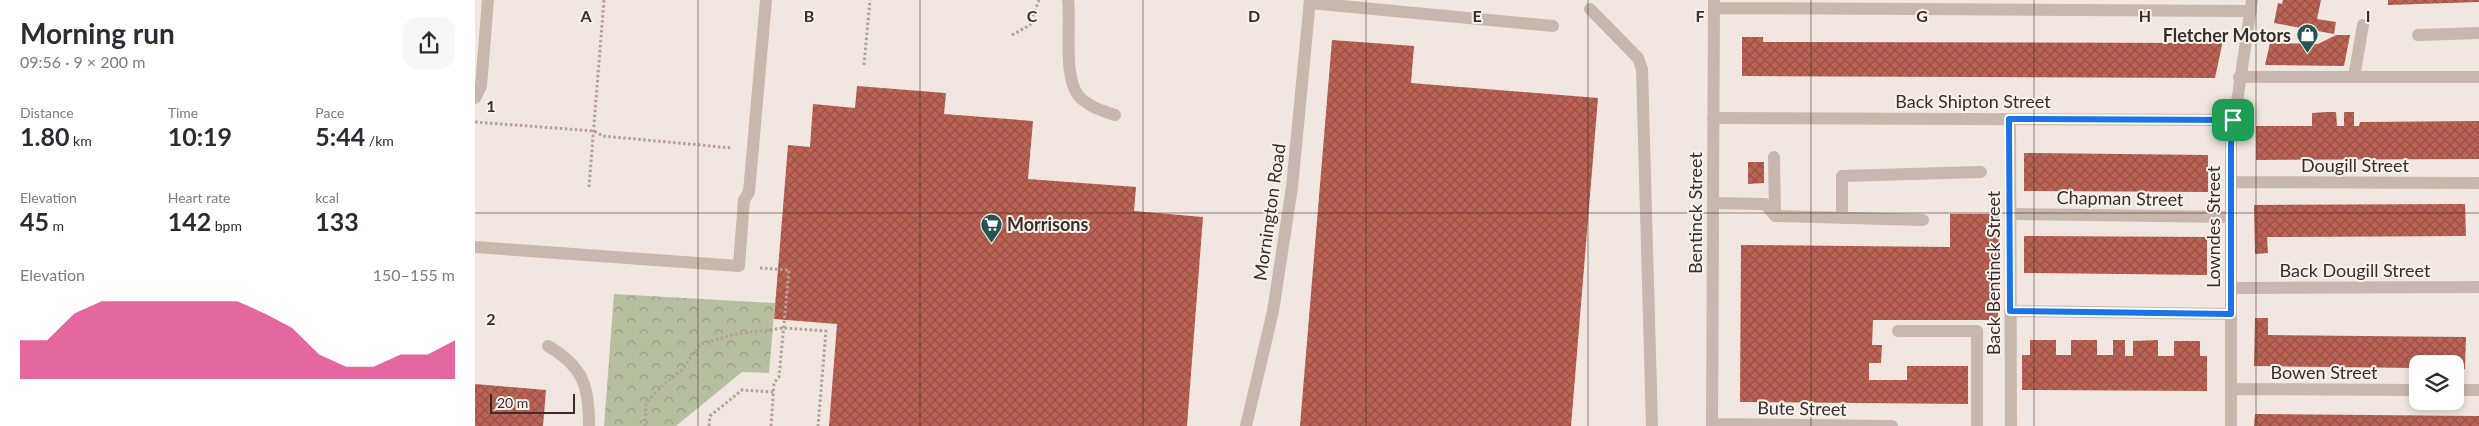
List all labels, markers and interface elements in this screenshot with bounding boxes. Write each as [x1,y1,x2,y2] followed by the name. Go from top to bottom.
[579,6,592,25] text: A
[804,6,814,25] text: B
[1027,6,1038,25] text: C
[1248,6,1260,25] text: D
[1472,6,1482,25] text: E
[1695,6,1705,25] text: F
[1916,6,1928,25] text: G
[2139,6,2151,25] text: H
[2366,6,2370,25] text: I
[20,16,175,50] text: Morning run
[403,17,455,69] button: share
[2295,23,2319,54] shop icon: Fletcher Motors
[2163,24,2291,46] place label: Fletcher Motors
[20,52,145,71] text: 09:56 · 9 × 200 m
[1895,90,2051,112] street label: Back Shipton Street
[486,96,496,115] text: 1
[2212,99,2254,141] pin
[20,104,74,121] text: Distance
[168,104,198,121] text: Time
[315,104,344,121] text: Pace
[2219,106,2247,134] icon: arrive
[20,121,69,151] text: 1.80
[168,121,232,151] text: 10:19
[315,121,365,151] text: 5:44
[69,132,92,149] text: km
[365,132,394,149] text: /km
[1248,142,1290,282] street label: Mornington Road
[1684,152,1706,274] street label: Bentinck Street
[2301,154,2410,176] street label: Dougill Street
[2202,165,2224,288] street label: Lowndes Street
[2056,186,2184,210] street label: Chapman Street
[20,189,77,206] text: Elevation
[168,189,230,206] text: Heart rate
[315,189,339,206] text: kcal
[1982,190,2004,355] street label: Back Bentinck Street
[20,206,49,236] text: 45
[168,206,211,236] text: 142
[315,206,359,236] text: 133
[979,212,1003,243] supermarket icon: Morrisons
[1007,213,1088,235] place label: Morrisons
[49,217,64,234] text: m
[211,217,242,234] text: bpm
[2280,259,2431,281] street label: Back Dougill Street
[20,265,85,284] text: Elevation
[373,265,455,284] text: 150–155 m
[486,309,496,328] text: 2
[2409,355,2464,410] map controls
[2409,355,2464,410] button: layers
[2270,361,2378,383] street label: Bowen Street
[490,391,575,414] scale bar
[497,394,528,411] text: 20 m
[1757,396,1847,420] street label: Bute Street

